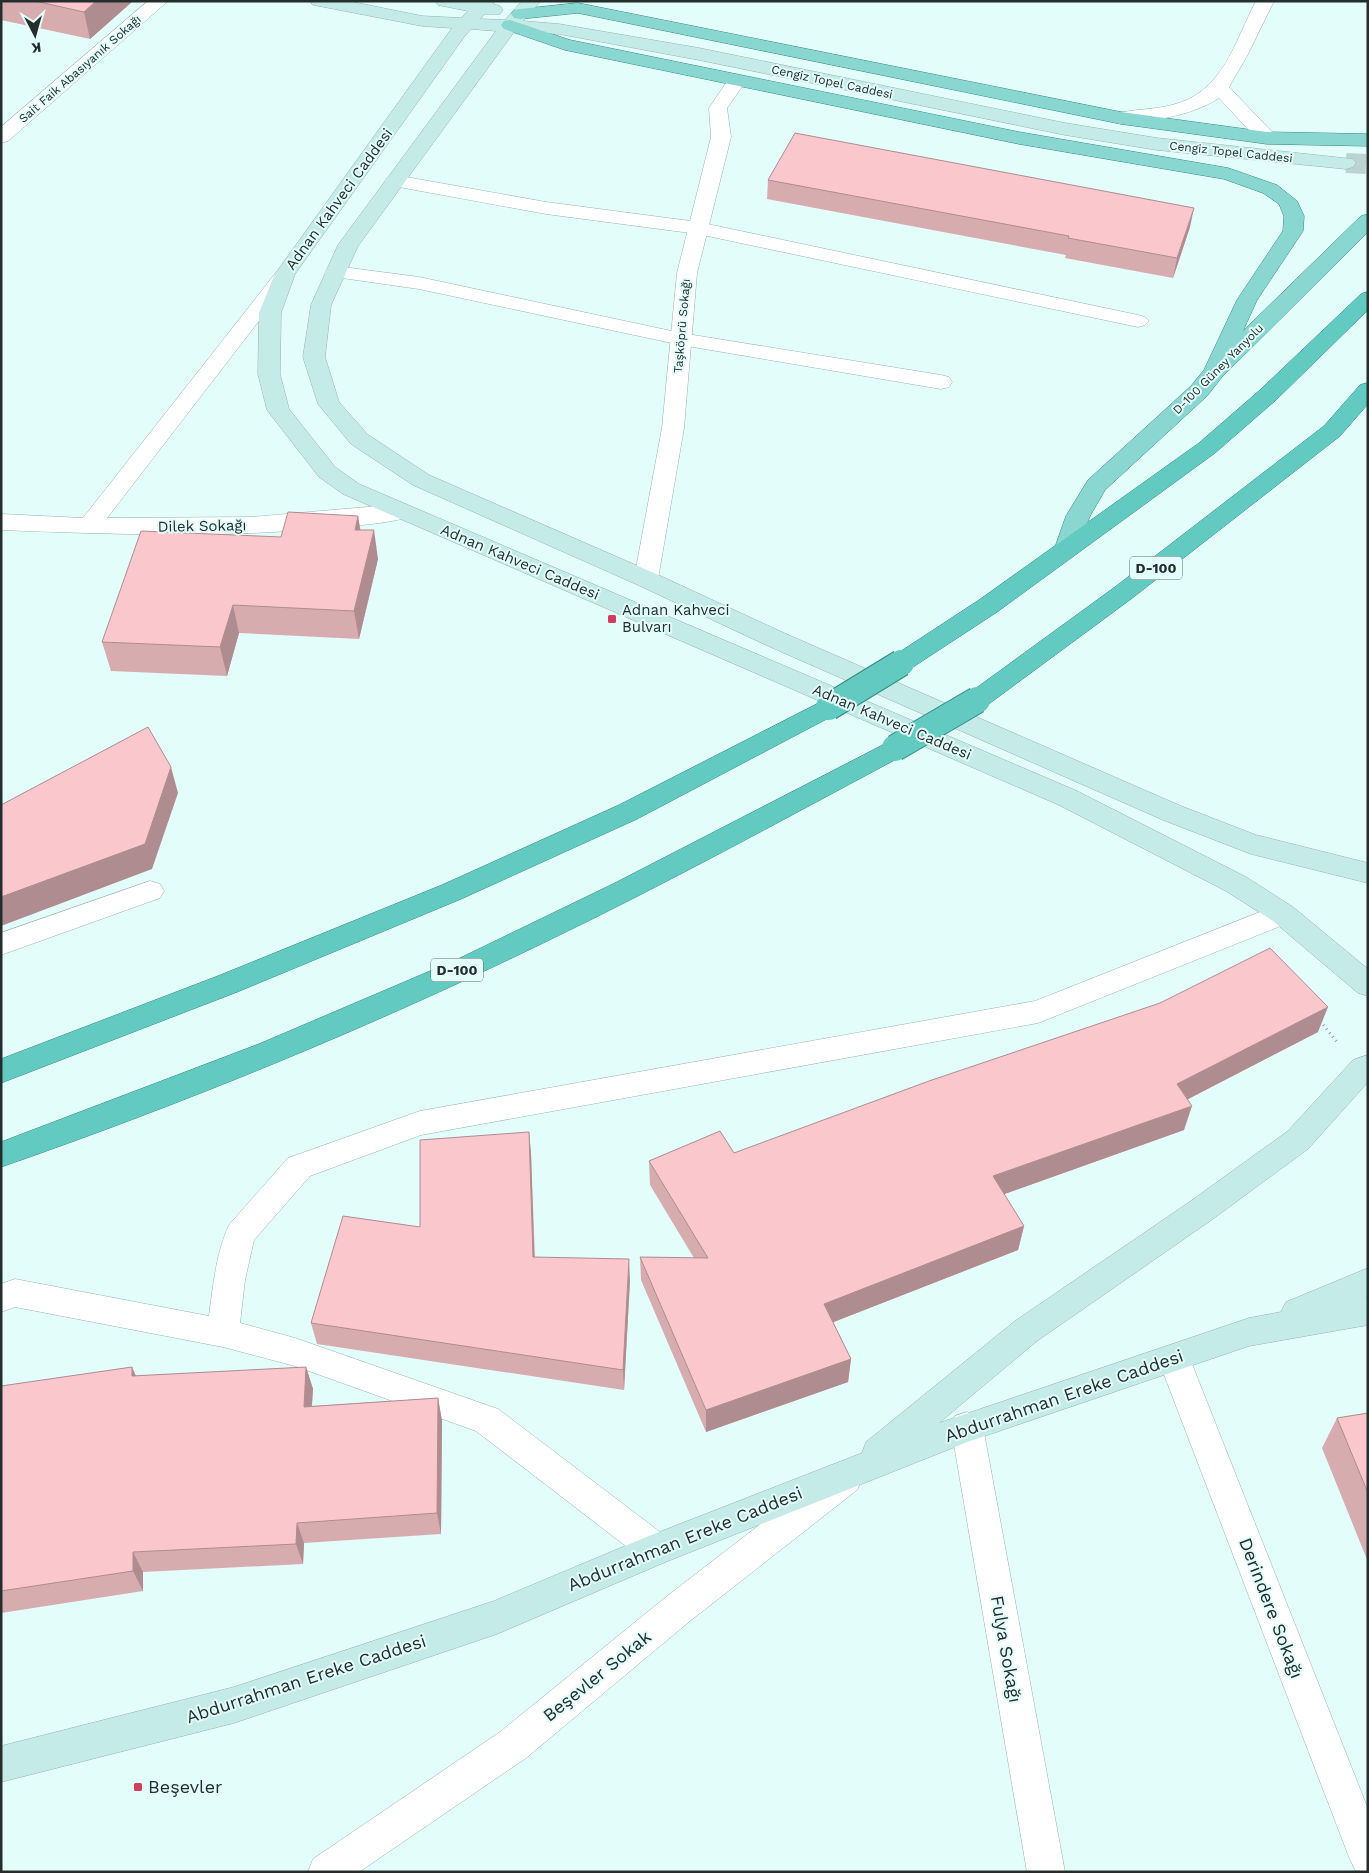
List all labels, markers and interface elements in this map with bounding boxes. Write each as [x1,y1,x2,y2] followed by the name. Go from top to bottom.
[10,10,60,60] north arrow
[16,12,144,126] street label: Sait Faik Abasıyanık Sokağı
[30,39,42,56] text: K
[770,62,894,102] street label: Cengiz Topel Caddesi
[282,125,396,273] street label: Adnan Kahveci Caddesi
[1169,139,1293,165] street label: Cengiz Topel Caddesi
[671,278,693,374] street label: Taşköprü Sokağı
[1170,321,1266,417] street label: D-100 Güney Yanyolu
[157,516,247,536] street label: Dilek Sokağı
[438,520,602,604] street label: Adnan Kahveci Caddesi
[1130,556,1182,580] road number: D-100
[622,601,729,636] place label: Adnan Kahveci Bulvarı
[606,613,618,625] marker: Adnan Kahveci Bulvarı
[810,680,974,764] street label: Adnan Kahveci Caddesi
[431,958,483,982] road number: D-100
[942,1345,1186,1446] street label: Abdurrahman Ereke Caddesi
[564,1482,805,1595] street label: Abdurrahman Ereke Caddesi
[1235,1535,1308,1681] street label: Derindere Sokağı
[987,1594,1026,1704] street label: Fulya Sokağı
[538,1626,655,1726] street label: Beşevler Sokak
[183,1630,428,1727] street label: Abdurrahman Ereke Caddesi
[148,1776,222,1797] place label: Beşevler
[132,1781,144,1793] marker: Beşevler

